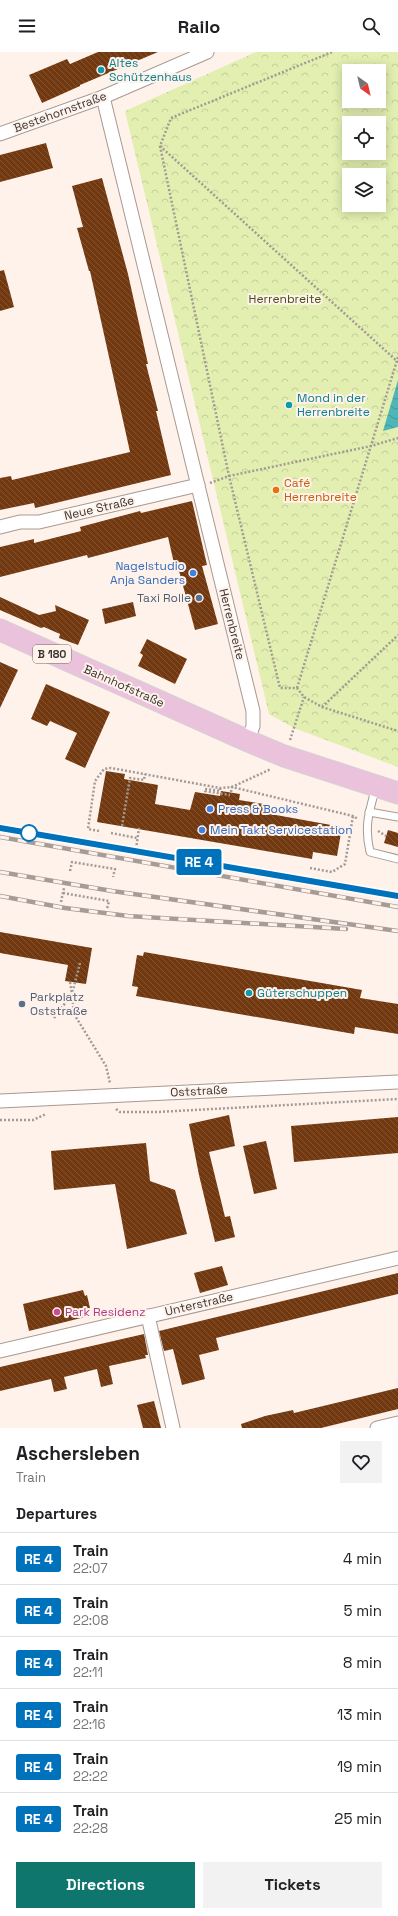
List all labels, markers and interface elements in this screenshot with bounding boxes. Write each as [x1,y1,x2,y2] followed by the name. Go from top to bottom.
[16,15,38,37] icon: menu
[178,15,220,38] text: Railo
[360,15,382,37] icon: search
[109,55,192,85] place label: Altes Schützenhaus
[342,64,386,108] north arrow
[342,64,386,212] map controls
[96,65,106,75] marker: Altes Schützenhaus
[11,88,109,136] street label: Bestehornstraße
[342,116,386,160] button: locate
[342,168,386,212] button: layers
[249,291,321,307] park label: Herrenbreite
[297,390,370,420] place label: Mond in der Herrenbreite
[284,400,294,410] marker: Mond in der Herrenbreite
[284,475,357,505] place label: Café Herrenbreite
[271,485,281,495] marker: Café Herrenbreite
[62,492,136,524] street label: Neue Straße
[110,558,185,588] place label: Nagelstudio Anja Sanders
[188,568,198,578] marker: Nagelstudio Anja Sanders
[215,587,249,661] street label: Herrenbreite
[137,590,191,606] place label: Taxi Rolle
[194,593,204,603] marker: Taxi Rolle
[33,645,71,663] road number: B 180
[81,661,167,711] street label: Bahnhofstraße
[218,801,298,817] place label: Press & Books
[205,804,215,814] marker: Press & Books
[210,822,353,838] place label: Mein Takt Servicestation
[20,824,38,842] unlabelled marker
[197,825,207,835] marker: Mein Takt Servicestation
[171,849,227,875] line badge: RE 4
[184,853,214,871] text: RE 4
[257,985,347,1001] place label: Güterschuppen
[244,988,254,998] marker: Güterschuppen
[30,989,87,1019] place label: Parkplatz Oststraße
[17,999,27,1009] marker: Parkplatz Oststraße
[170,1082,228,1100] street label: Oststraße
[163,1288,235,1320] street label: Unterstraße
[65,1304,145,1320] place label: Park Residenz
[52,1307,62,1317] marker: Park Residenz
[16,1441,140,1466] text: Aschersleben
[340,1441,382,1483] button: heart
[16,1469,46,1486] text: Train
[16,1504,97,1523] text: Departures
[73,1541,109,1560] text: Train
[343,1549,382,1568] text: 4 min
[24,1550,53,1568] text: RE 4
[73,1560,107,1577] text: 22:07
[73,1593,109,1612] text: Train
[343,1601,382,1620] text: 5 min
[24,1602,53,1620] text: RE 4
[73,1612,108,1629] text: 22:08
[73,1645,109,1664] text: Train
[343,1653,382,1672] text: 8 min
[24,1654,53,1672] text: RE 4
[73,1664,103,1681] text: 22:11
[73,1697,109,1716] text: Train
[337,1705,382,1724] text: 13 min
[24,1706,53,1724] text: RE 4
[73,1716,105,1733] text: 22:16
[73,1749,109,1768] text: Train
[337,1757,382,1776] text: 19 min
[24,1758,53,1776] text: RE 4
[73,1768,108,1785] text: 22:22
[73,1801,109,1820] text: Train
[334,1809,382,1828] text: 25 min
[24,1810,53,1828] text: RE 4
[73,1820,108,1837] text: 22:28
[16,1862,195,1908] button: Directions
[203,1862,382,1908] button: Tickets

